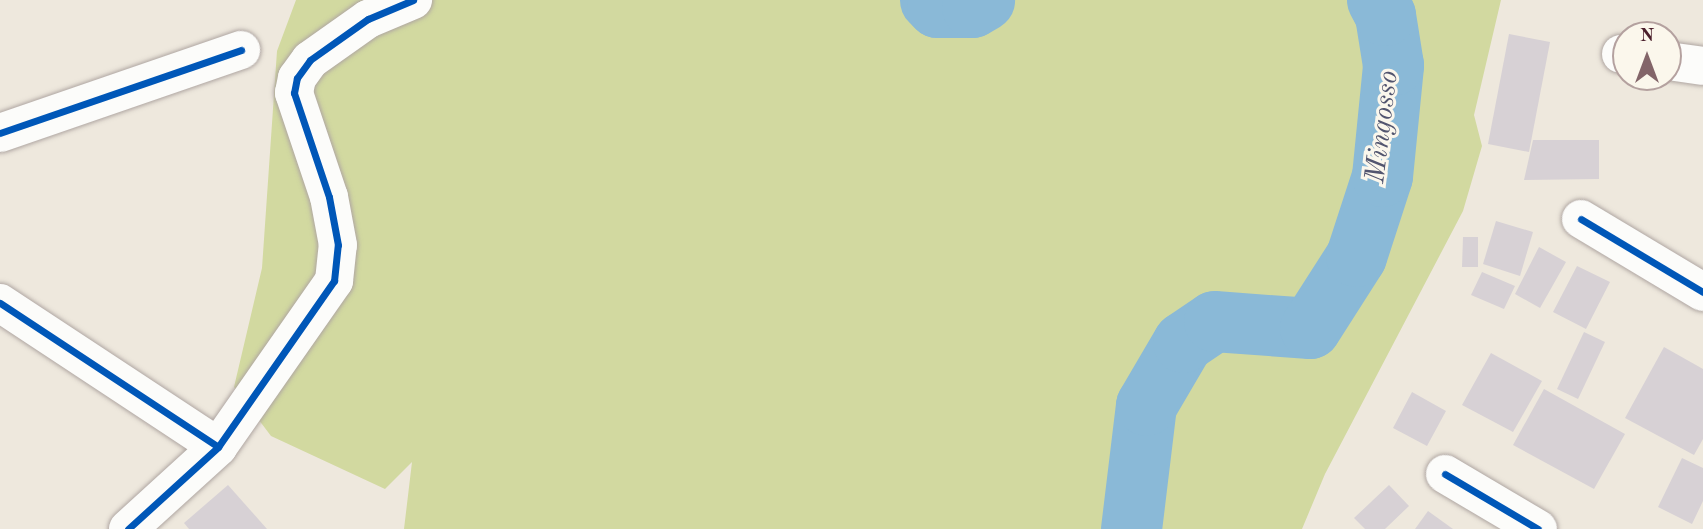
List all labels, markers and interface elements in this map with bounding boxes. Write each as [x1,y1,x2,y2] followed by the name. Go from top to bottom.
[1612,21,1682,91] north arrow
[1640,27,1654,46] text: N
[1359,69,1407,185] water label: Mingosso

